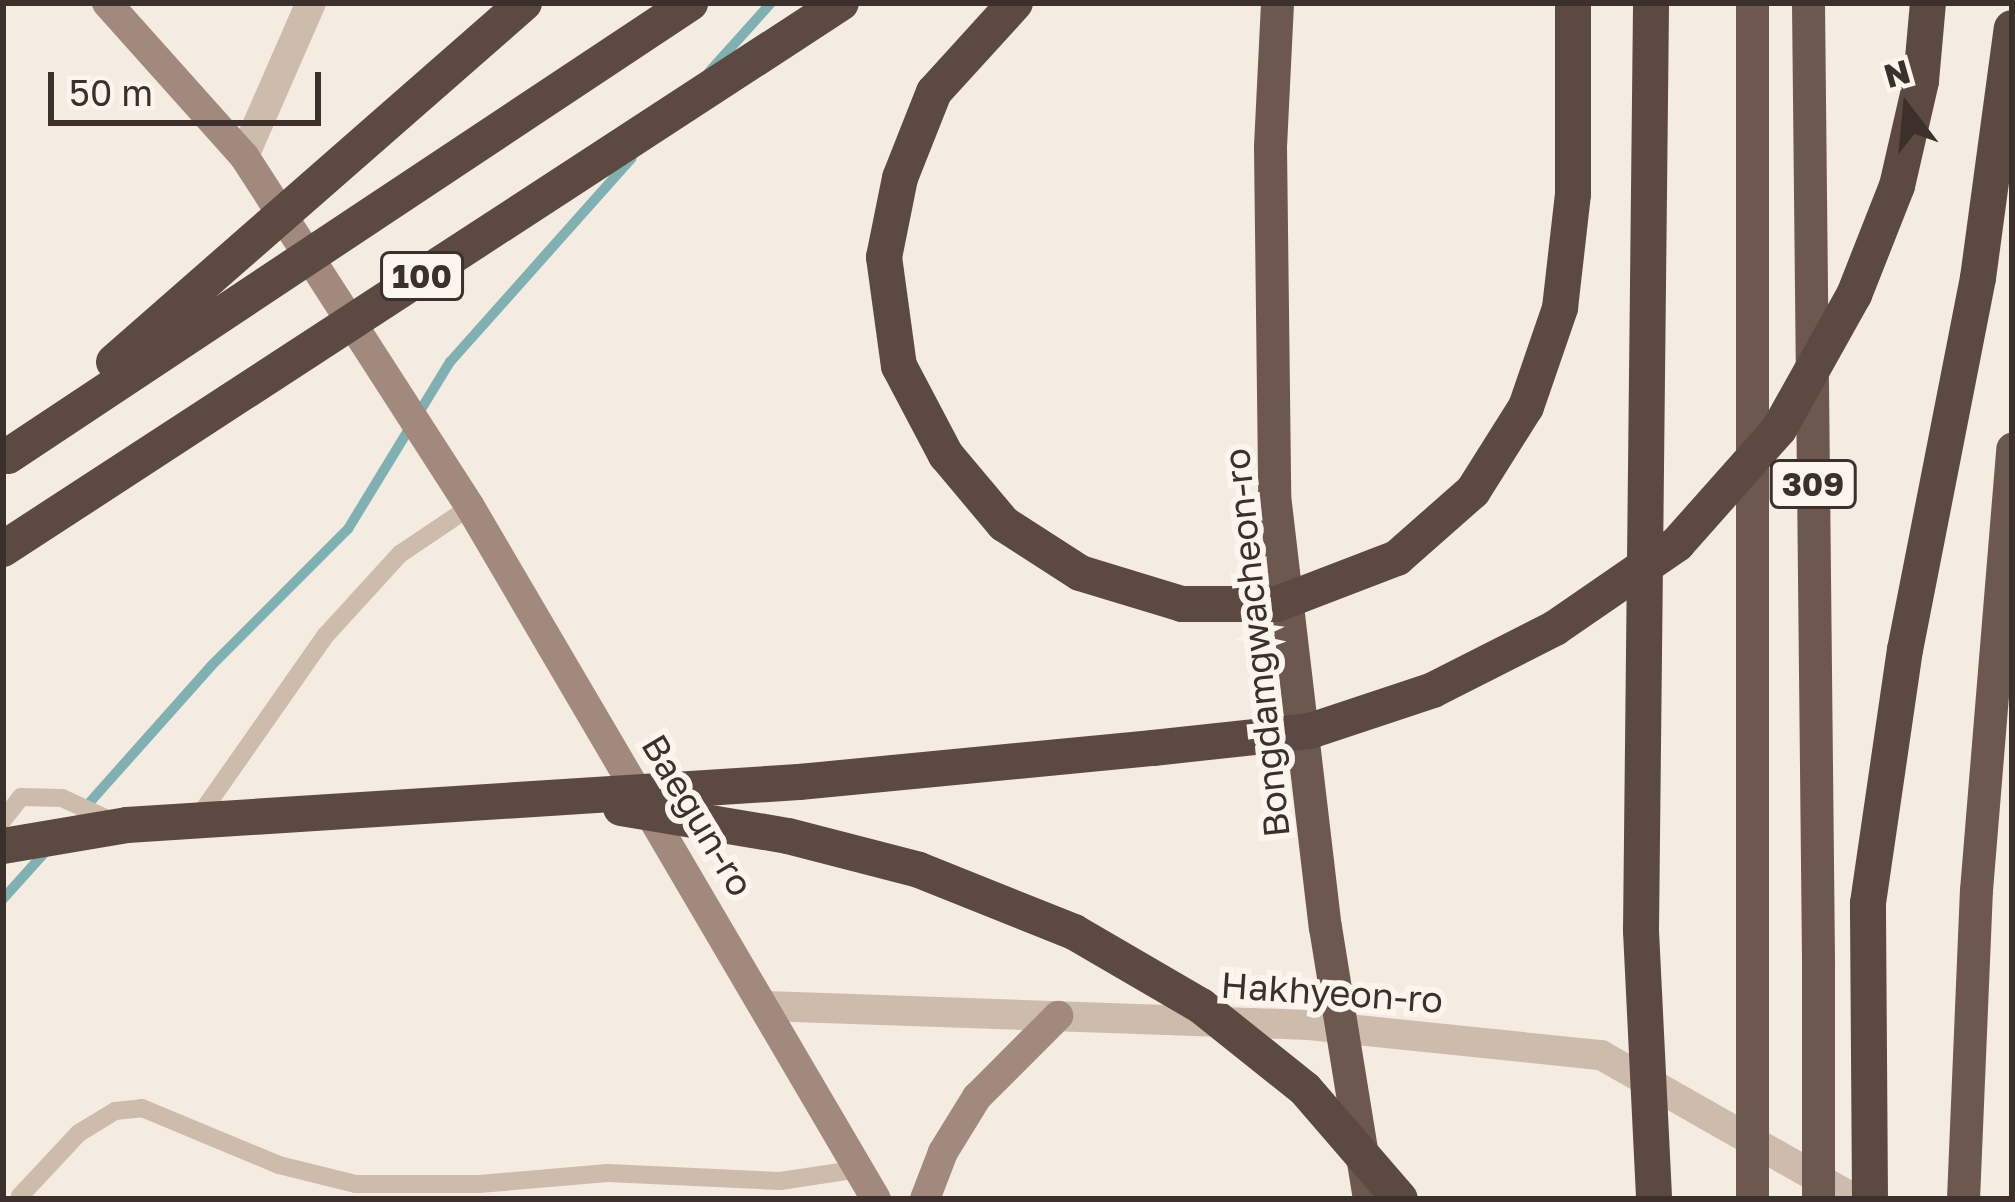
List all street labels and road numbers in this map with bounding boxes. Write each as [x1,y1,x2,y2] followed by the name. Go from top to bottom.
[380,249,464,303] road number: 100
[1214,447,1298,839] street label: Bongdamgwacheon-ro
[1768,457,1858,511] road number: 309
[633,727,763,903] street label: Baegun-ro
[1220,963,1444,1021] street label: Hakhyeon-ro

